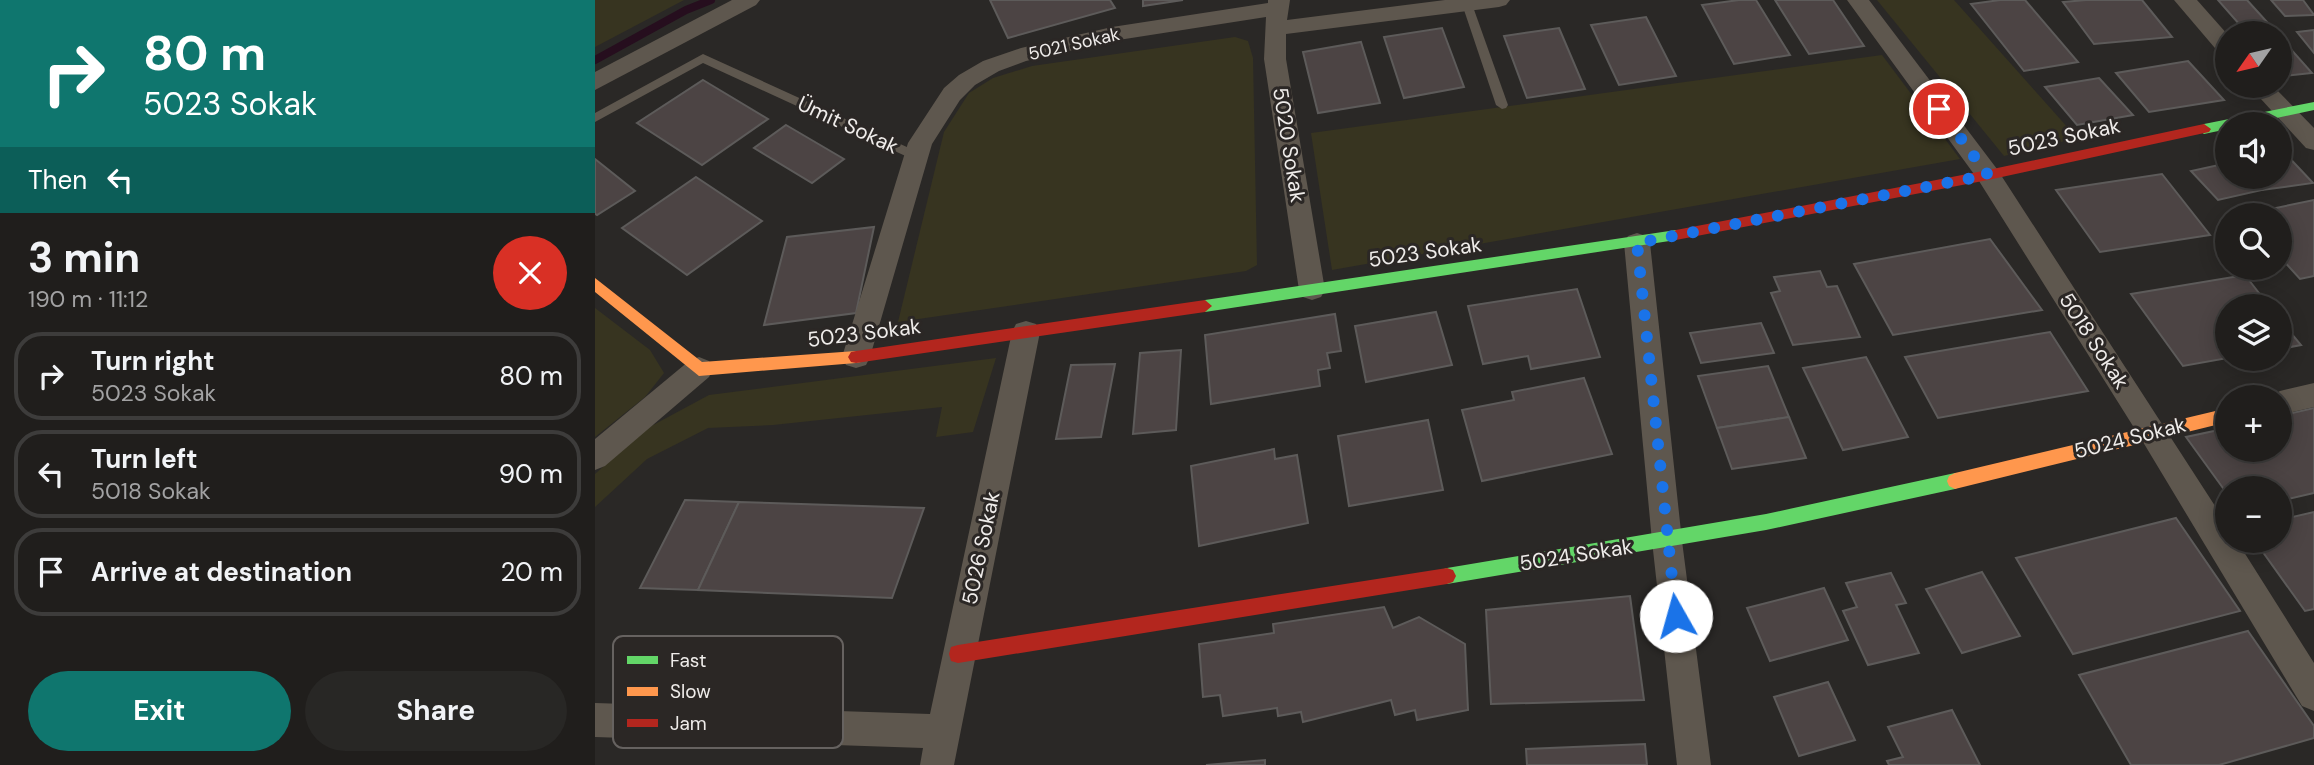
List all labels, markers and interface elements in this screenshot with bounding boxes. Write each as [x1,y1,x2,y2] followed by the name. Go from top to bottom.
[143,21,266,85] text: 80 m
[2215,21,2293,98] north arrow
[2215,21,2292,553] map controls
[1026,22,1122,66] street label: 5021 Sokak
[28,28,119,119] icon: right
[1909,79,1969,139] pin
[143,83,317,125] text: 5023 Sokak
[1266,86,1312,205] street label: 5020 Sokak
[793,89,903,161] street label: Ümit Sokak
[1920,90,1958,128] icon: arrive
[2005,111,2123,163] street label: 5023 Sokak
[2215,112,2292,189] button: sound
[101,161,139,199] icon: left
[28,163,87,197] text: Then
[2215,203,2292,280] button: search
[28,230,140,285] text: 3 min
[1367,230,1484,274] street label: 5023 Sokak
[493,236,567,310] button: close
[28,284,148,314] text: 190 m · 11:12
[2053,288,2136,395] street label: 5018 Sokak
[2215,294,2292,371] button: layers
[806,312,923,354] street label: 5023 Sokak
[91,344,215,378] text: Turn right
[32,357,70,395] icon: right
[499,359,563,393] text: 80 m
[91,378,216,408] text: 5023 Sokak
[2215,385,2292,462] button: +
[2071,411,2189,465] street label: 5024 Sokak
[91,442,198,476] text: Turn left
[32,455,70,493] icon: left
[499,457,563,491] text: 90 m
[91,476,211,506] text: 5018 Sokak
[2215,476,2292,553] button: −
[955,488,1007,607] street label: 5026 Sokak
[1517,532,1635,578] street label: 5024 Sokak
[32,553,70,591] icon: arrive
[91,555,352,589] text: Arrive at destination
[500,555,563,589] text: 20 m
[1639,579,1713,653] position arrow
[613,636,843,748] legend
[670,648,706,673] text: Fast
[28,671,291,751] button: Exit
[305,671,567,751] button: Share
[670,679,711,704] text: Slow
[670,711,707,736] text: Jam

